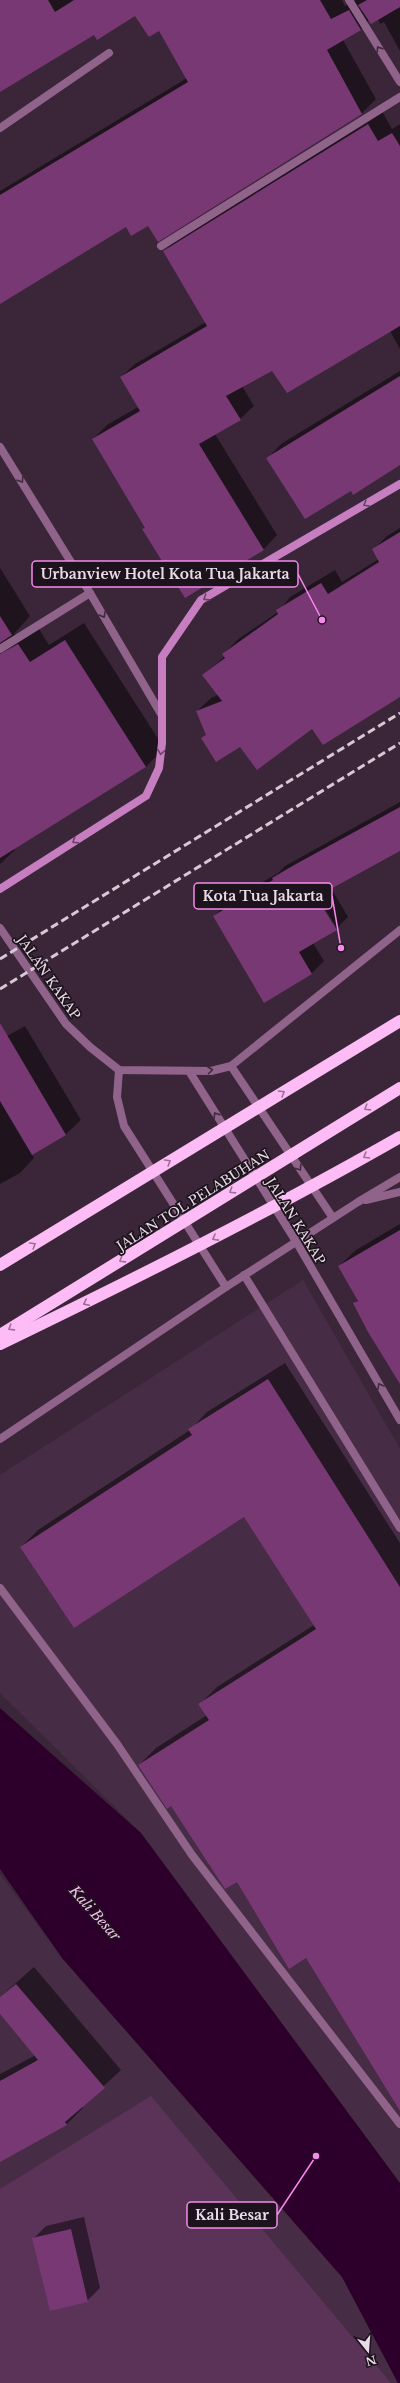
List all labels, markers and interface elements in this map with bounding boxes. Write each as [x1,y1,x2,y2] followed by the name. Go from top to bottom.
[377,46,384,53] one-way arrow
[16,476,23,483] one-way arrow
[363,499,370,506] one-way arrow
[32,561,298,587] callout: Urbanview Hotel Kota Tua Jakarta
[40,565,290,583] text: Urbanview Hotel Kota Tua Jakarta
[203,593,210,600] one-way arrow
[99,611,106,618] one-way arrow
[157,749,166,756] one-way arrow
[73,836,80,843] one-way arrow
[194,883,332,909] callout: Kota Tua Jakarta
[203,887,324,905] text: Kota Tua Jakarta
[12,930,84,1023] street label: JALAN KAKAP
[207,1066,213,1075] one-way arrow
[278,1090,285,1098] one-way arrow
[364,1104,371,1111] one-way arrow
[213,1112,221,1119] one-way arrow
[112,1146,273,1256] street label: JALAN TOL PELABUHAN
[363,1152,370,1159] one-way arrow
[164,1160,171,1167] one-way arrow
[294,1164,302,1171] one-way arrow
[261,1173,329,1268] street label: JALAN KAKAP
[229,1187,236,1194] one-way arrow
[212,1233,219,1241] one-way arrow
[29,1242,36,1249] one-way arrow
[119,1255,126,1262] one-way arrow
[83,1298,90,1306] one-way arrow
[8,1323,15,1331] one-way arrow
[378,1383,385,1391] one-way arrow
[65,1881,125,1945] water label: Kali Besar
[187,2202,277,2228] callout: Kali Besar
[195,2206,269,2224] text: Kali Besar
[348,2331,388,2371] north arrow
[363,2352,378,2369] text: N

